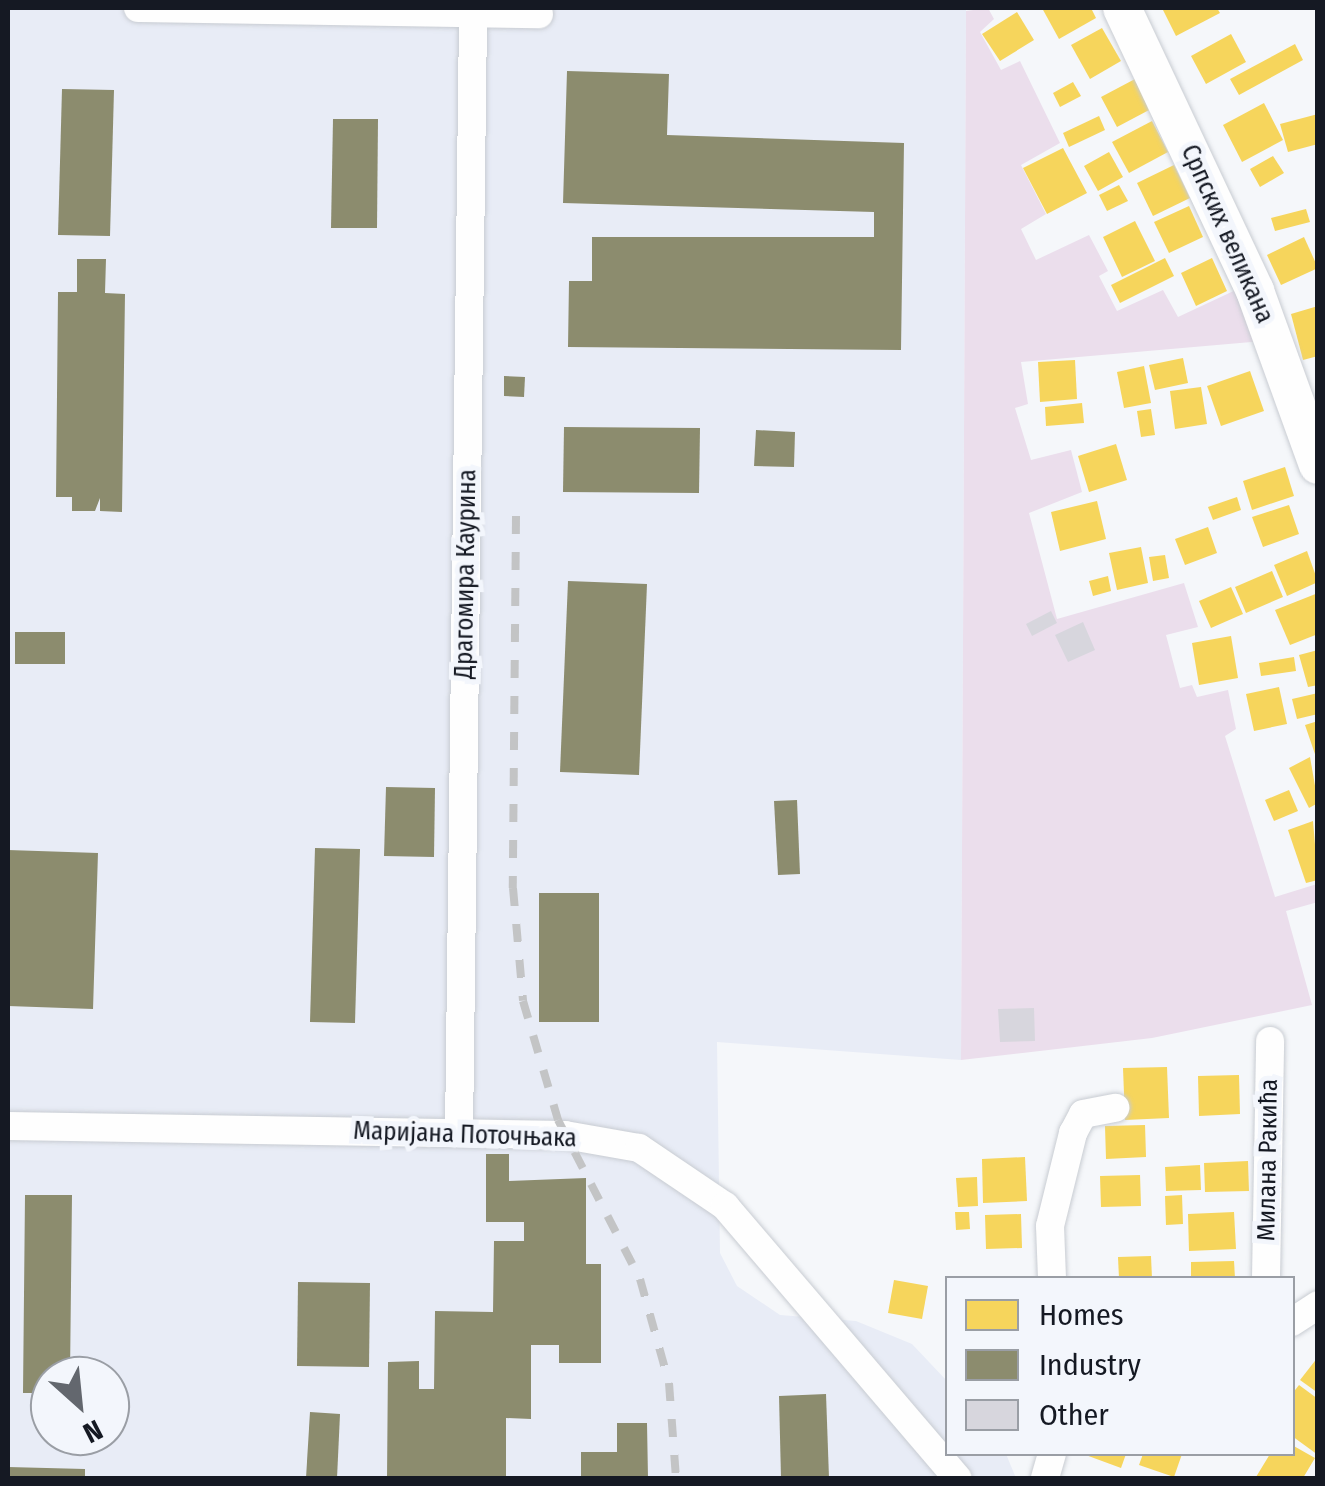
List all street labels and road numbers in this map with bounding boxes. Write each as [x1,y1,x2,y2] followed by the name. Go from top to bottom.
[1174,140,1280,328] street label: Српских великана
[449,469,483,679] street label: Драгомира Каурина
[1252,1079,1284,1241] street label: Милана Ракића
[353,1116,577,1154] street label: Маријана Поточњака

